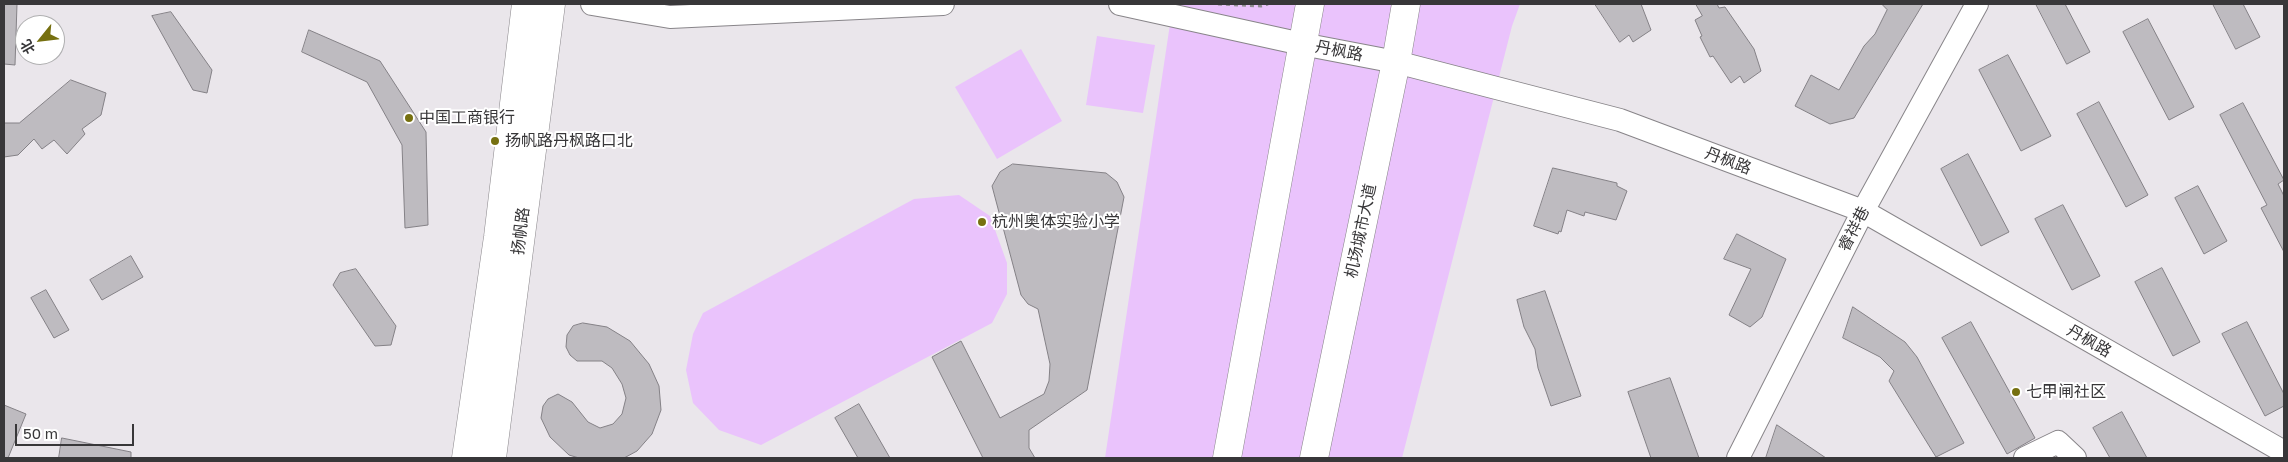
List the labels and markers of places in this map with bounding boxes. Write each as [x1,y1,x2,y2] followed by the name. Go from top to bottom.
[419,108,515,128] place label: 中国工商银行
[403,112,415,124] marker: 中国工商银行
[505,131,633,151] place label: 扬帆路丹枫路口北
[489,135,501,147] marker: 扬帆路丹枫路口北
[992,212,1120,232] place label: 杭州奥体实验小学
[976,216,988,228] marker: 杭州奥体实验小学
[2026,382,2106,402] place label: 七甲闸社区
[2010,386,2022,398] marker: 七甲闸社区

